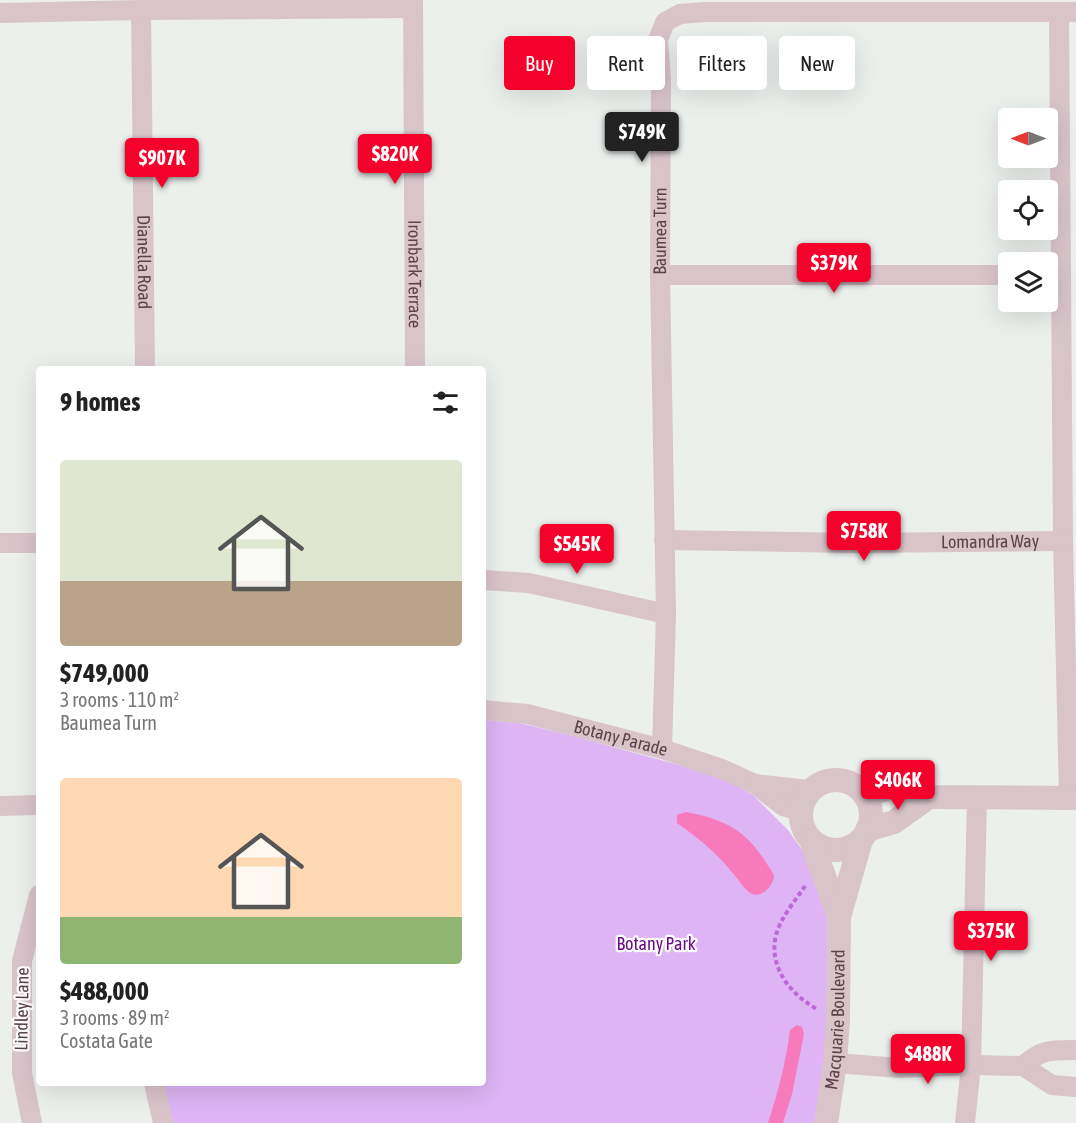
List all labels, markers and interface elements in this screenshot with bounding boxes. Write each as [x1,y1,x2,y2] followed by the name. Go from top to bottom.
[504,36,575,90] chip: Buy
[587,36,665,90] chip: Rent
[677,36,767,90] chip: Filters
[779,36,855,90] chip: New
[998,108,1058,168] north arrow
[998,108,1058,312] map controls
[600,112,684,163] pin: $749K
[619,120,665,143] text: $749K
[353,134,437,185] pin: $820K
[120,138,204,189] pin: $907K
[372,142,418,165] text: $820K
[139,146,185,169] text: $907K
[998,180,1058,240] button: locate
[649,187,670,275] street label: Baumea Turn
[133,215,155,309] street label: Dianella Road
[404,220,426,328] street label: Ironbark Terrace
[792,243,876,294] pin: $379K
[811,251,857,274] text: $379K
[998,252,1058,312] button: layers
[429,386,462,419] icon: filters
[60,387,140,417] text: 9 homes
[207,499,315,607] icon: home
[822,511,906,562] pin: $758K
[841,519,887,542] text: $758K
[535,524,619,575] pin: $545K
[941,530,1039,552] street label: Lomandra Way
[554,532,600,555] text: $545K
[60,658,149,688] text: $749,000
[60,688,179,711] text: 3 rooms · 110 m²
[60,711,157,734] text: Baumea Turn
[572,716,671,760] street label: Botany Parade
[856,760,940,811] pin: $406K
[875,768,921,791] text: $406K
[207,817,315,925] icon: home
[949,911,1033,962] pin: $375K
[968,919,1014,942] text: $375K
[616,933,696,954] park label: Botany Park
[820,949,849,1091] street label: Macquarie Boulevard
[10,967,33,1051] street label: Lindley Lane
[60,976,149,1006] text: $488,000
[60,1006,170,1029] text: 3 rooms · 89 m²
[60,1029,153,1052] text: Costata Gate
[886,1034,970,1085] pin: $488K
[905,1042,951,1065] text: $488K

